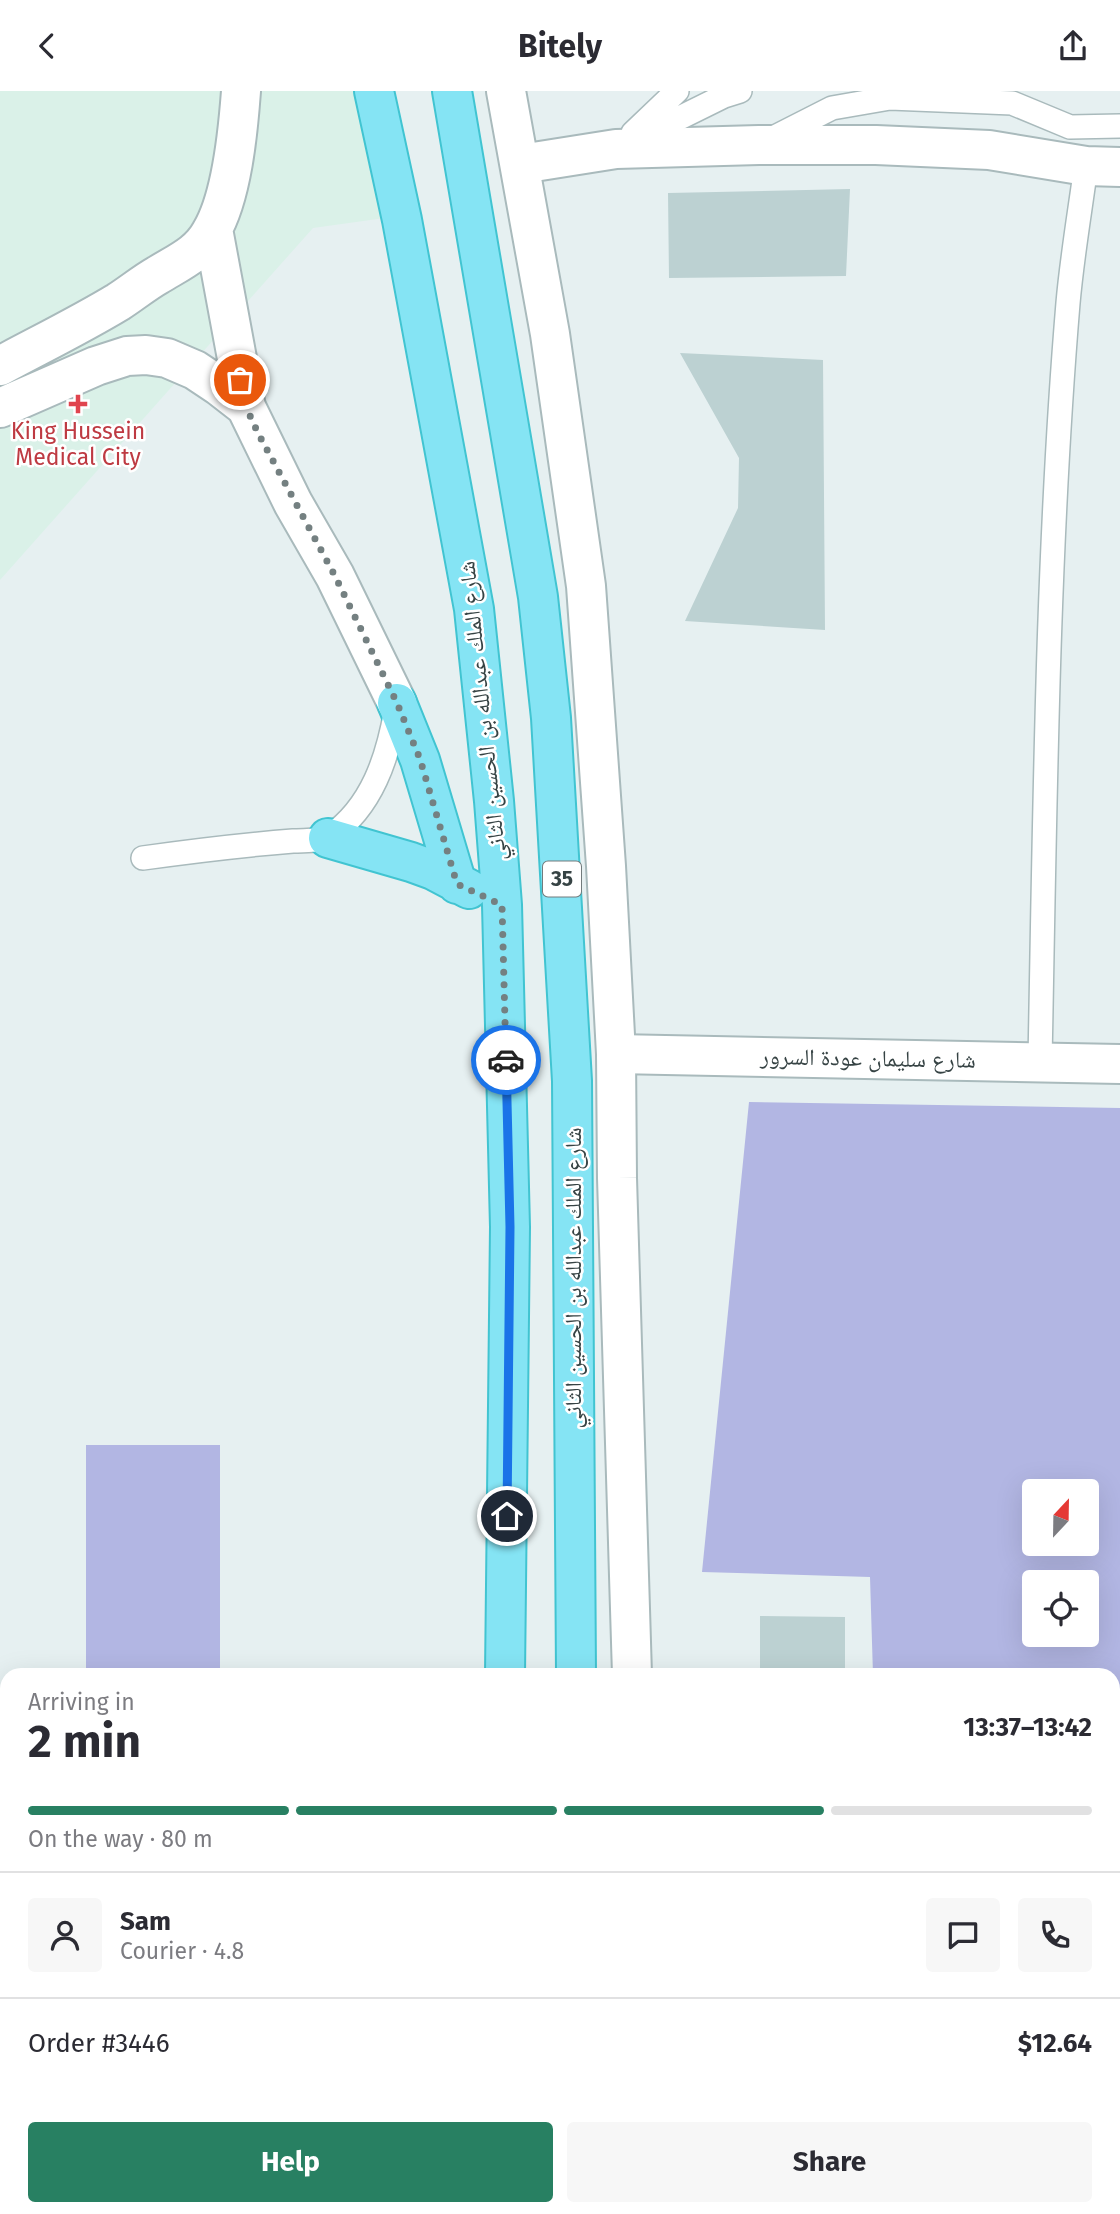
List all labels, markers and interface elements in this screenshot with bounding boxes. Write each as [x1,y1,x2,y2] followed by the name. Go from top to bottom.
[28,27,66,65] icon: back
[518,27,602,65] text: Bitely
[1054,27,1092,65] icon: share
[210,350,270,410] pin
[221,361,259,399] icon: bag
[68,394,88,414] marker: King Hussein Medical City
[11,417,145,471] place label: King Hussein Medical City
[452,559,516,862] street label: شارع الملك عبدالله بن الحسين الثاني
[543,861,581,897] road number: 35
[471,1025,541,1095] courier
[487,1041,525,1079] icon: car
[759,1042,976,1075] street label: شارع سليمان عودة السرور
[559,1127,592,1429] street label: شارع الملك عبدالله بن الحسين الثاني
[1022,1479,1099,1556] north arrow
[1022,1479,1099,1647] map controls
[477,1486,537,1546] pin
[488,1497,526,1535] icon: home
[1022,1570,1099,1647] button: locate
[28,1688,135,1716] text: Arriving in
[963,1712,1092,1743] text: 13:37–13:42
[28,1714,141,1769] text: 2 min
[28,1825,213,1853] text: On the way · 80 m
[28,1898,102,1972] button: person
[926,1898,1000,1972] button: chat
[1018,1898,1092,1972] button: phone
[120,1906,171,1937] text: Sam
[120,1937,244,1965] text: Courier · 4.8
[28,2028,170,2059] text: Order #3446
[1018,2028,1092,2059] text: $12.64
[28,2122,553,2202] button: Help
[567,2122,1092,2202] button: Share

